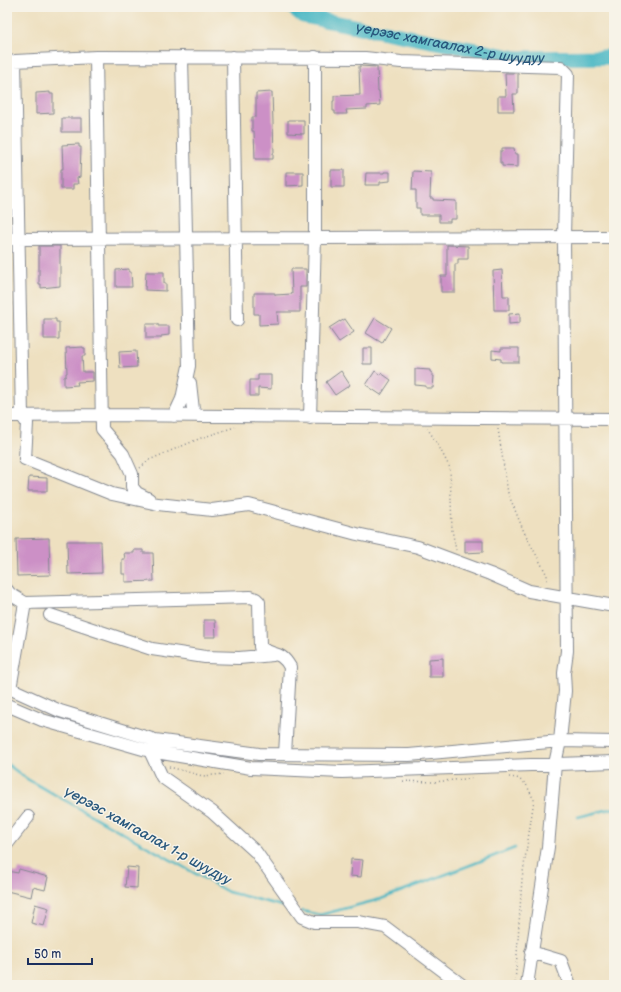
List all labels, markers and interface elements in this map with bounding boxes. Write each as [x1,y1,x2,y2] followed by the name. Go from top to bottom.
[354,19,545,67] water label: үерээс хамгаалах 2-р шуудуу
[61,782,235,889] water label: үерээс хамгаалах 1-р шуудуу
[28,940,92,966] scale bar
[34,947,61,962] text: 50 m

